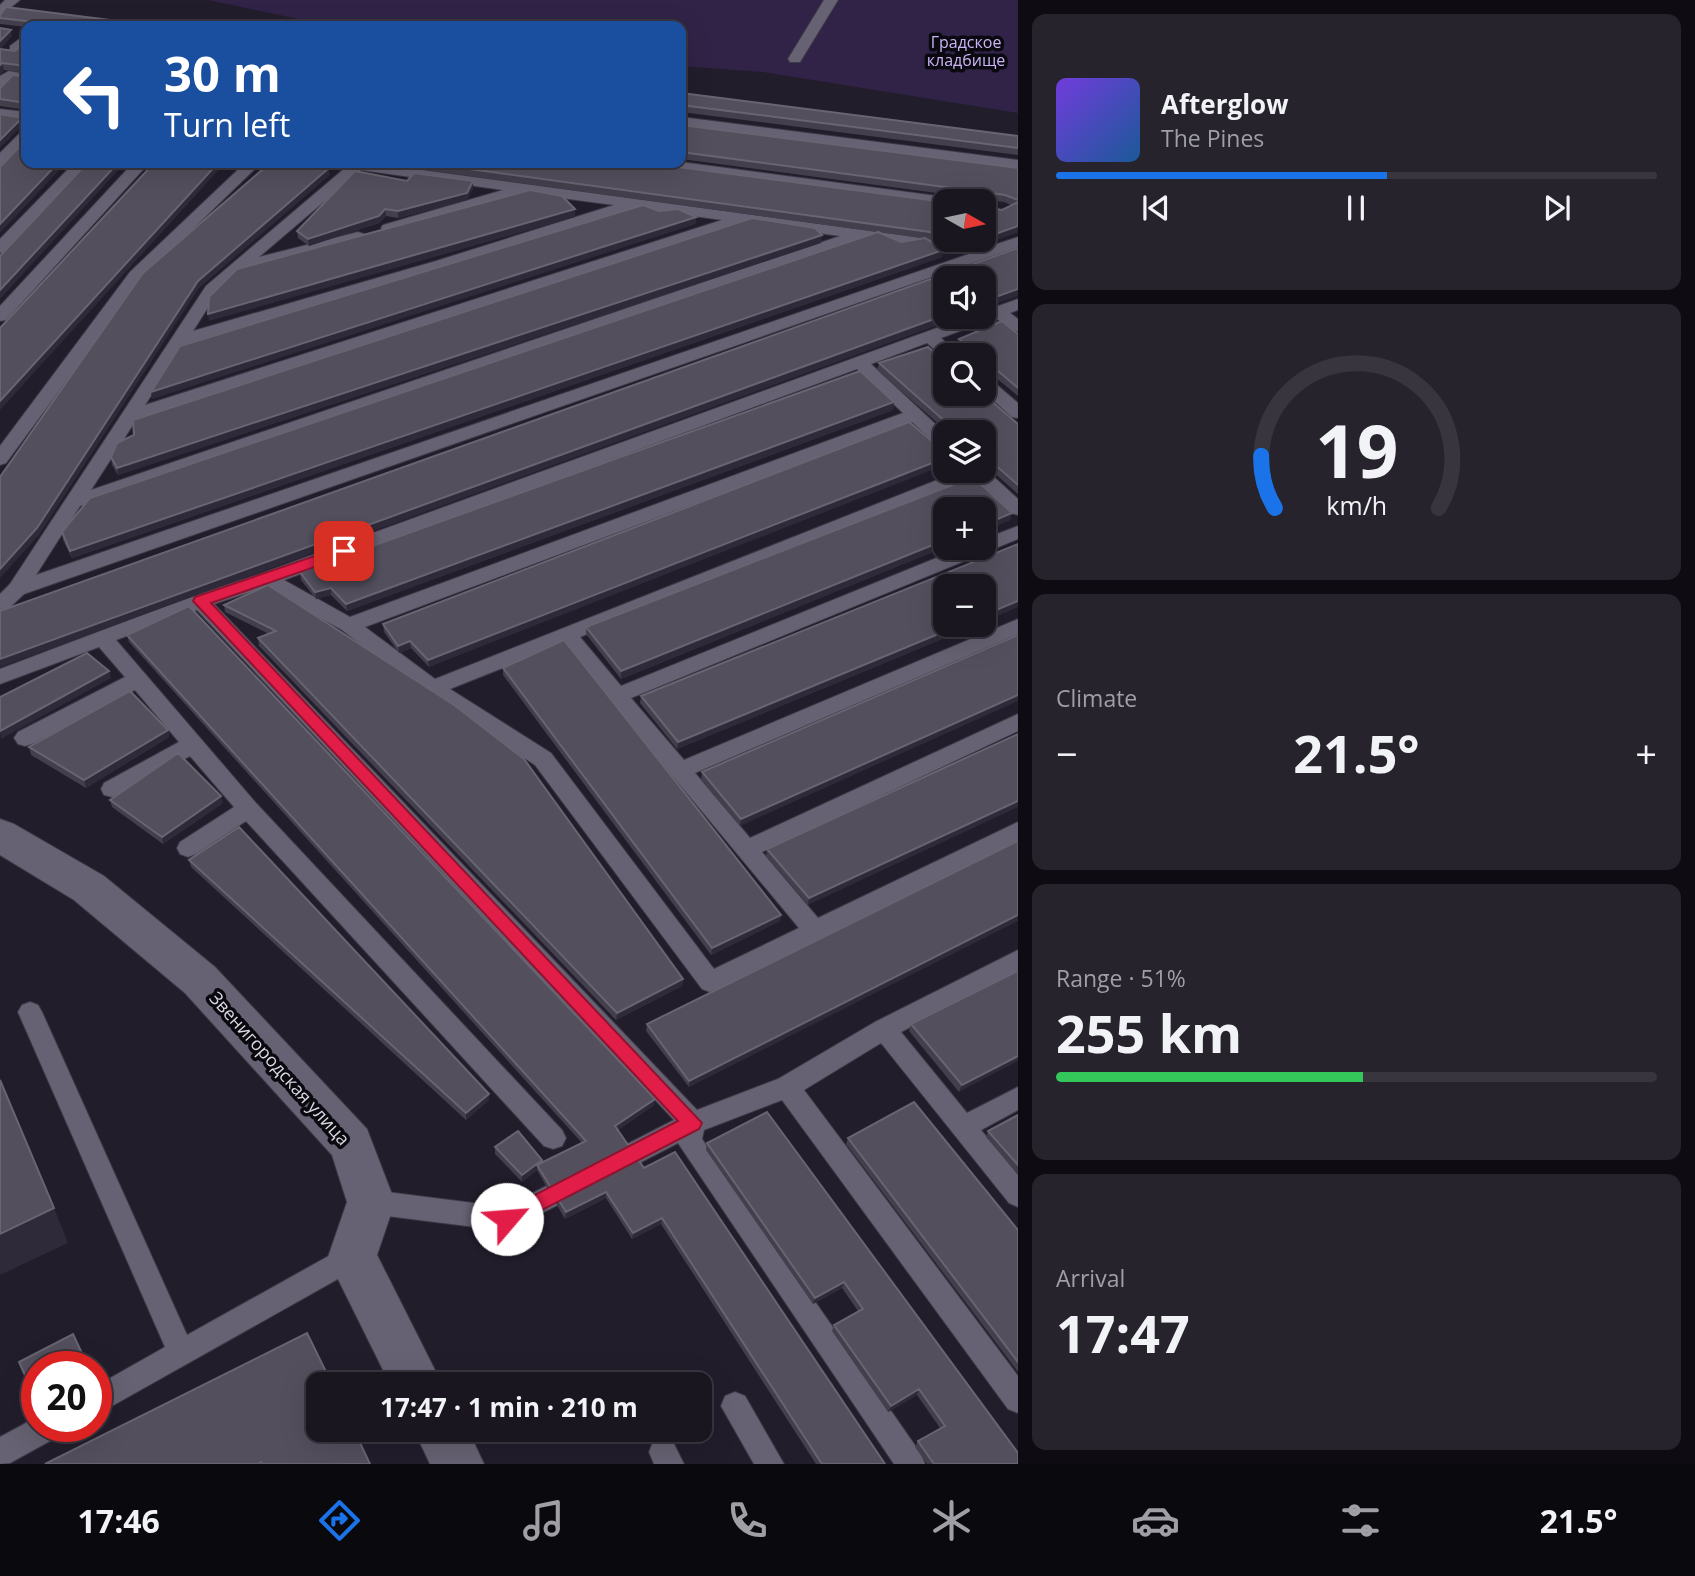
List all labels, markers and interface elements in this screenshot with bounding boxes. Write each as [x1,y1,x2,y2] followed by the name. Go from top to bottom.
[927,31,1005,71] park label: Градское кладбище
[164,40,281,106] text: 30 m
[49,49,140,140] icon: left
[1161,86,1288,122] text: Afterglow
[164,103,290,146] text: Turn left
[1161,122,1264,154] text: The Pines
[933,189,996,252] north arrow
[933,189,996,637] map controls
[1137,189,1175,227] icon: previous
[1337,189,1375,227] icon: pause
[1538,189,1576,227] icon: next
[933,266,996,329] button: sound
[933,343,996,406] button: search
[1315,400,1398,499] text: 19
[933,420,996,483] button: layers
[1326,488,1387,522] text: km/h
[933,497,996,560] button: +
[314,521,374,581] pin
[325,532,363,570] icon: arrive
[933,574,996,637] button: −
[1056,682,1137,714] text: Climate
[1293,717,1420,788] text: 21.5°
[1056,727,1078,779] text: −
[1635,727,1657,779] text: +
[1056,962,1186,994] text: Range · 51%
[204,986,356,1150] street label: Звенигородская улица
[1056,997,1242,1068] text: 255 km
[470,1182,544,1256] position arrow
[1056,1262,1125,1294] text: Arrival
[1056,1297,1190,1368] text: 17:47
[21,1351,112,1442] speed limit sign: 20
[380,1389,638,1425] text: 17:47 · 1 min · 210 m
[315,1496,364,1545] icon: directions
[519,1496,568,1545] icon: music
[723,1496,772,1545] icon: phone
[927,1496,976,1545] icon: climate
[1131,1496,1180,1545] icon: car
[1336,1496,1385,1545] icon: filters
[78,1499,160,1542] text: 17:46
[1540,1499,1617,1542] text: 21.5°

